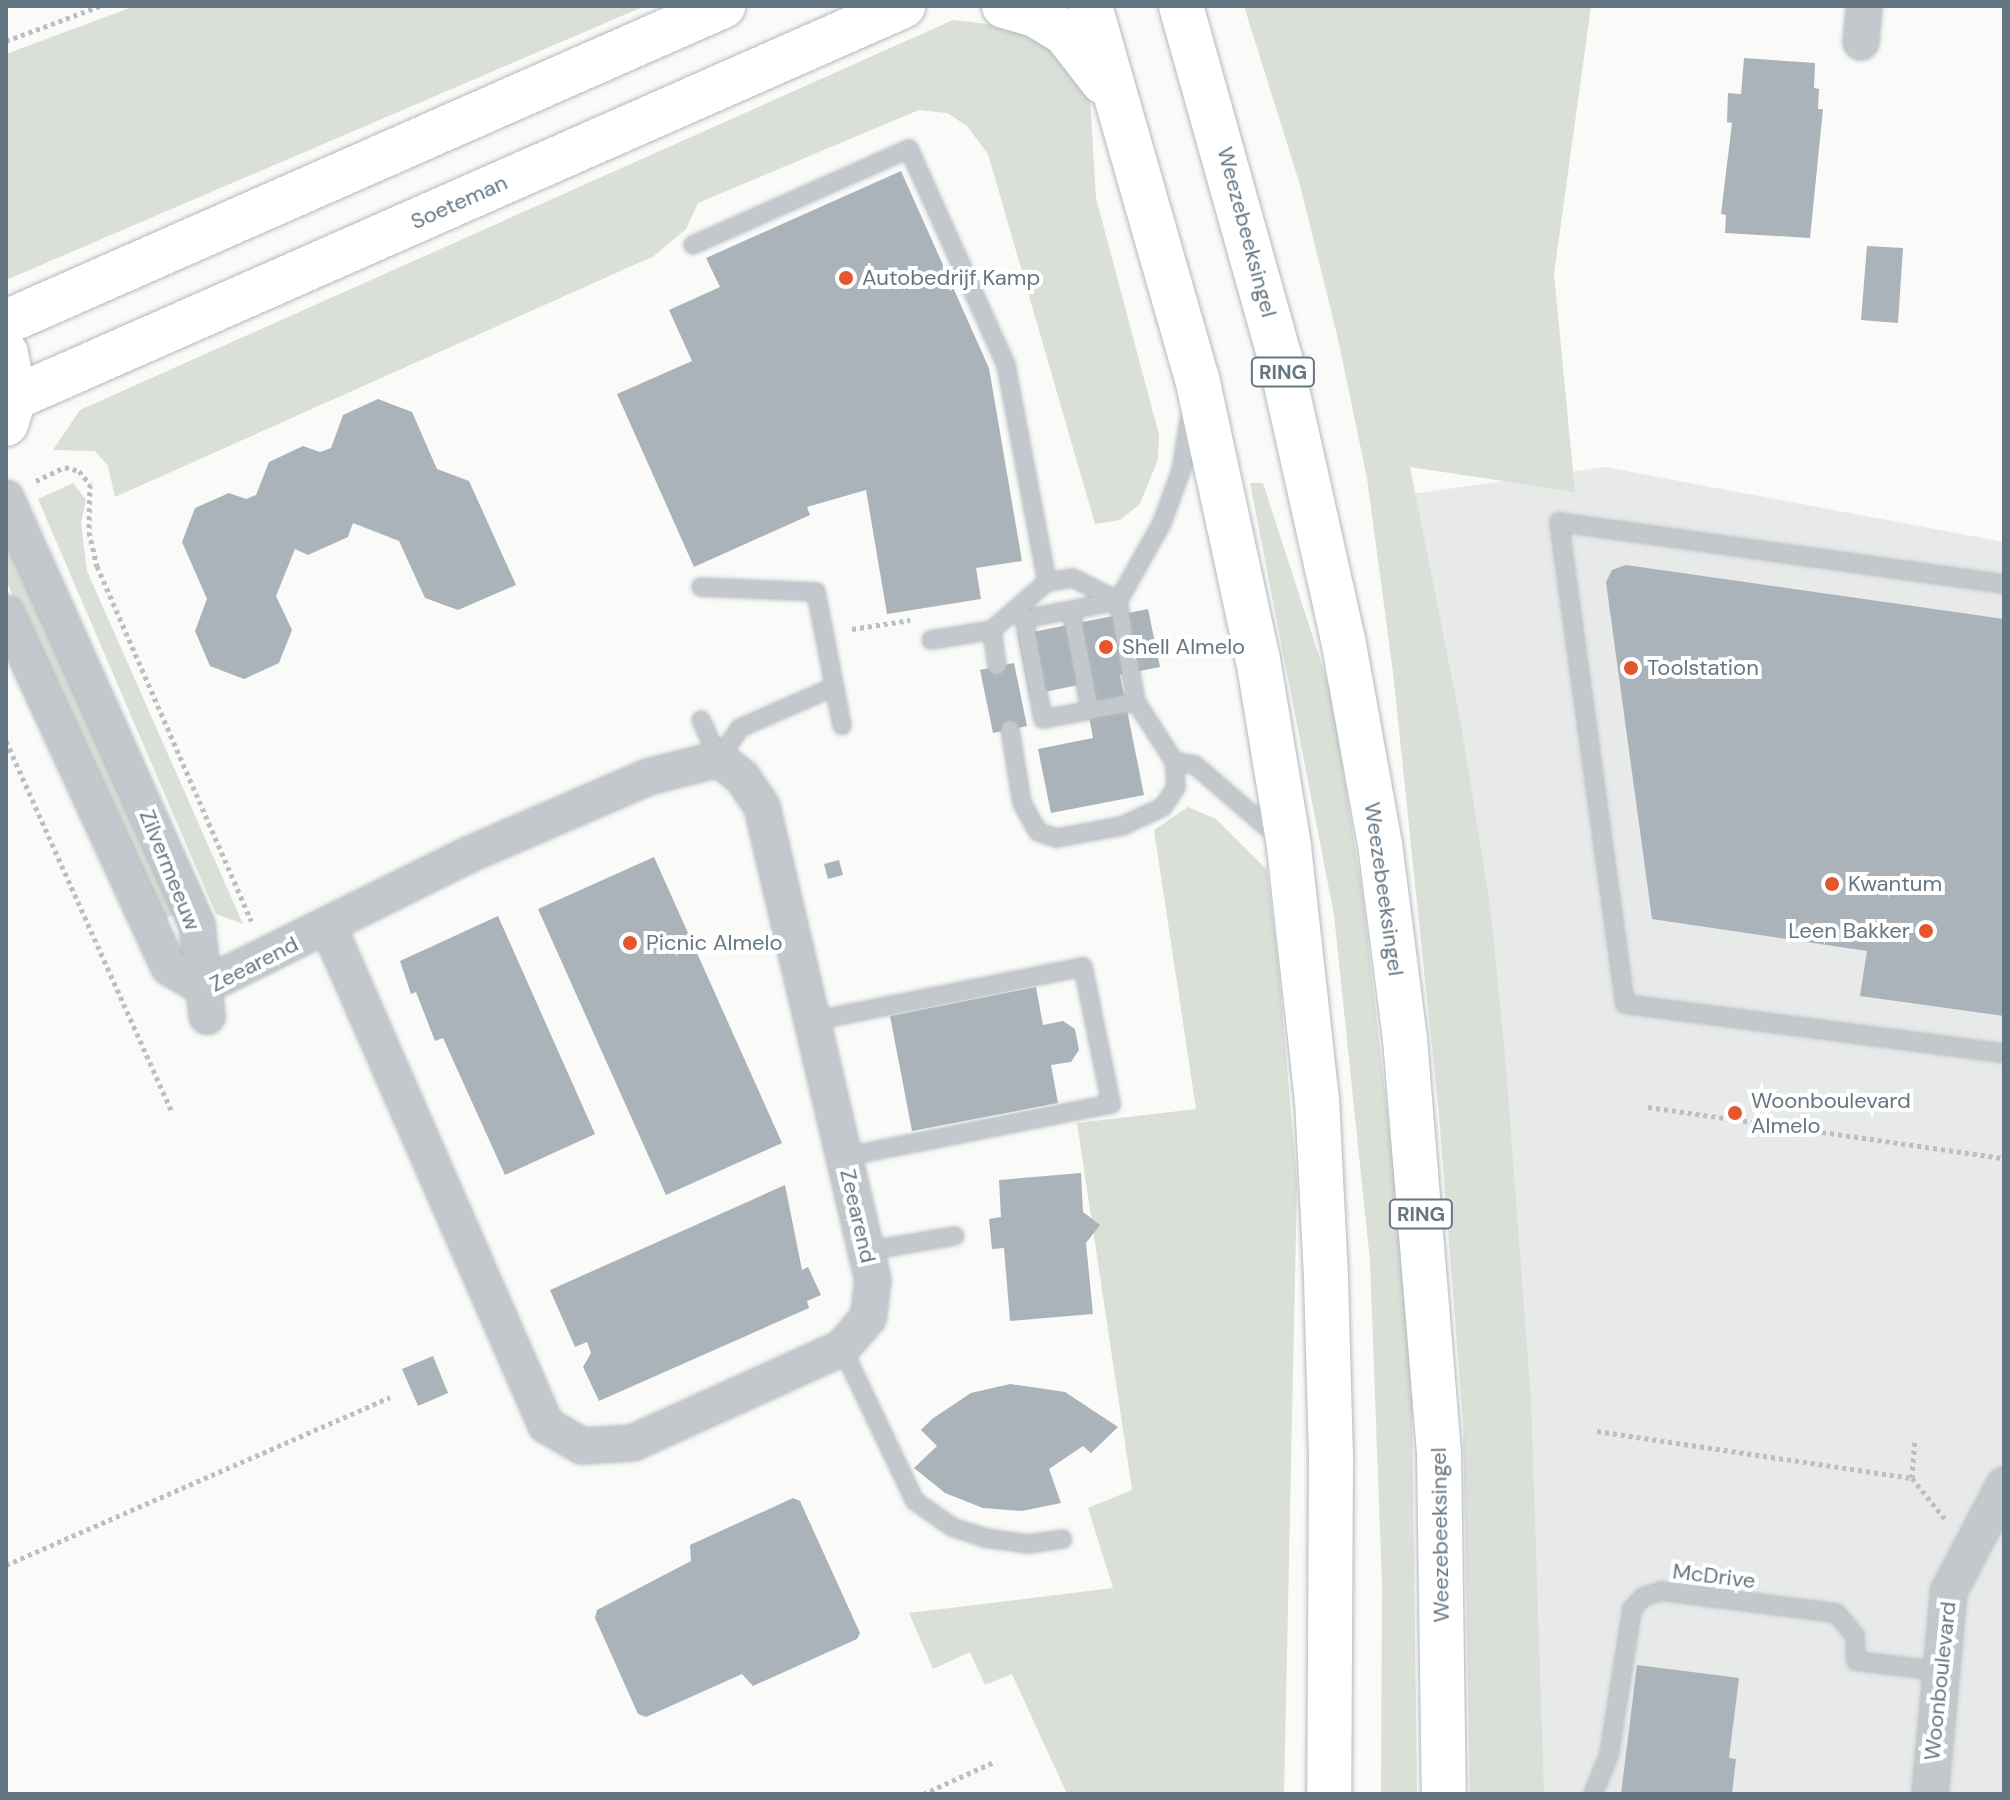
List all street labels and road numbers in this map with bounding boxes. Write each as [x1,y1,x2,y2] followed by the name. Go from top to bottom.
[1212,144,1282,320] street label: Weezebeeksingel
[407,169,511,235] street label: Soeteman
[1249,356,1317,388] road number: RING
[1359,800,1409,978] street label: Weezebeeksingel
[134,806,206,934] street label: Zilvermeeuw
[205,931,303,997] street label: Zeearend
[834,1167,882,1265] street label: Zeearend
[1387,1198,1455,1230] road number: RING
[1425,1447,1455,1623] street label: Weezebeeksingel
[1671,1558,1757,1594] street label: McDrive
[1919,1600,1961,1762] street label: Woonboulevard

